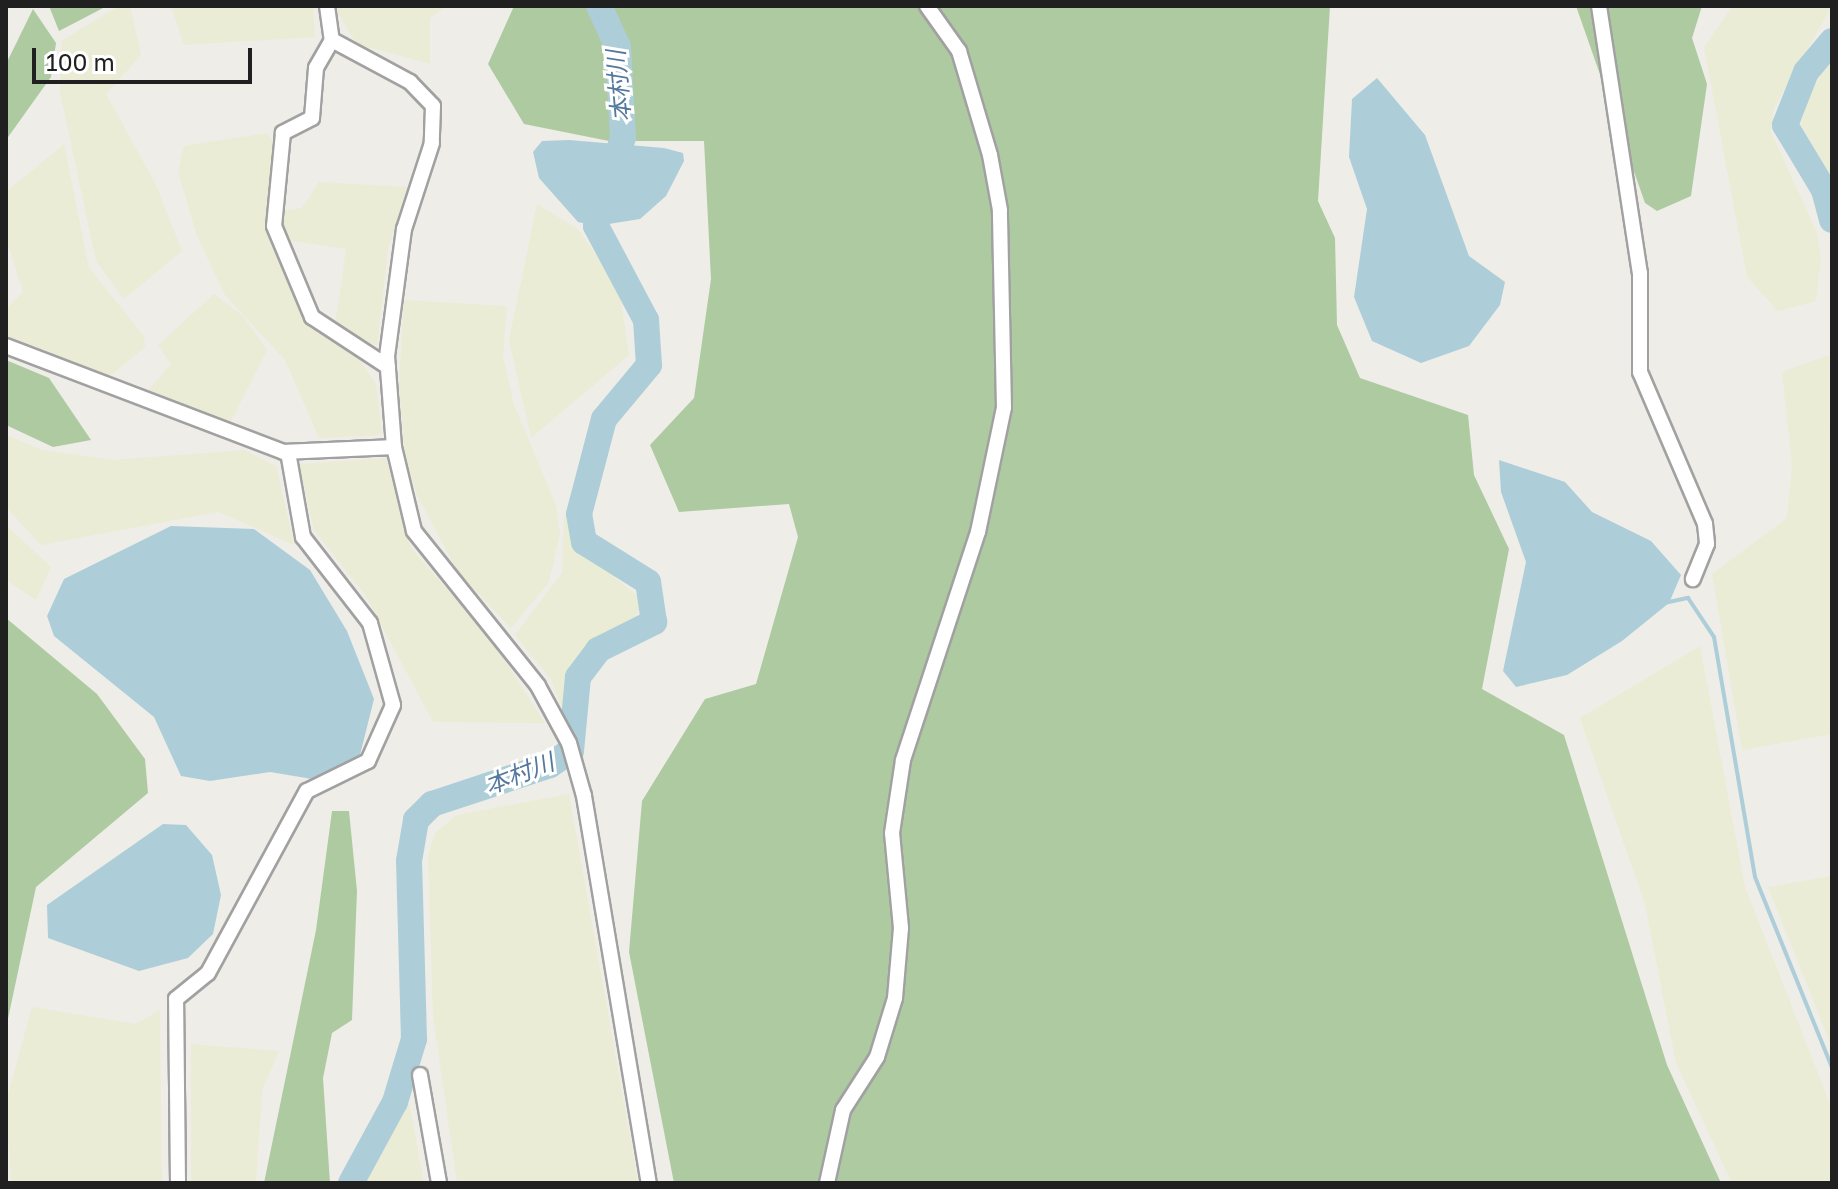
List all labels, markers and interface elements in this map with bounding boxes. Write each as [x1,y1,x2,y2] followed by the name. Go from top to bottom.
[36,32,256,82] scale bar
[46,47,115,76] text: 100 m
[601,49,635,123] water label: 本村川
[480,747,558,799] water label: 本村川

